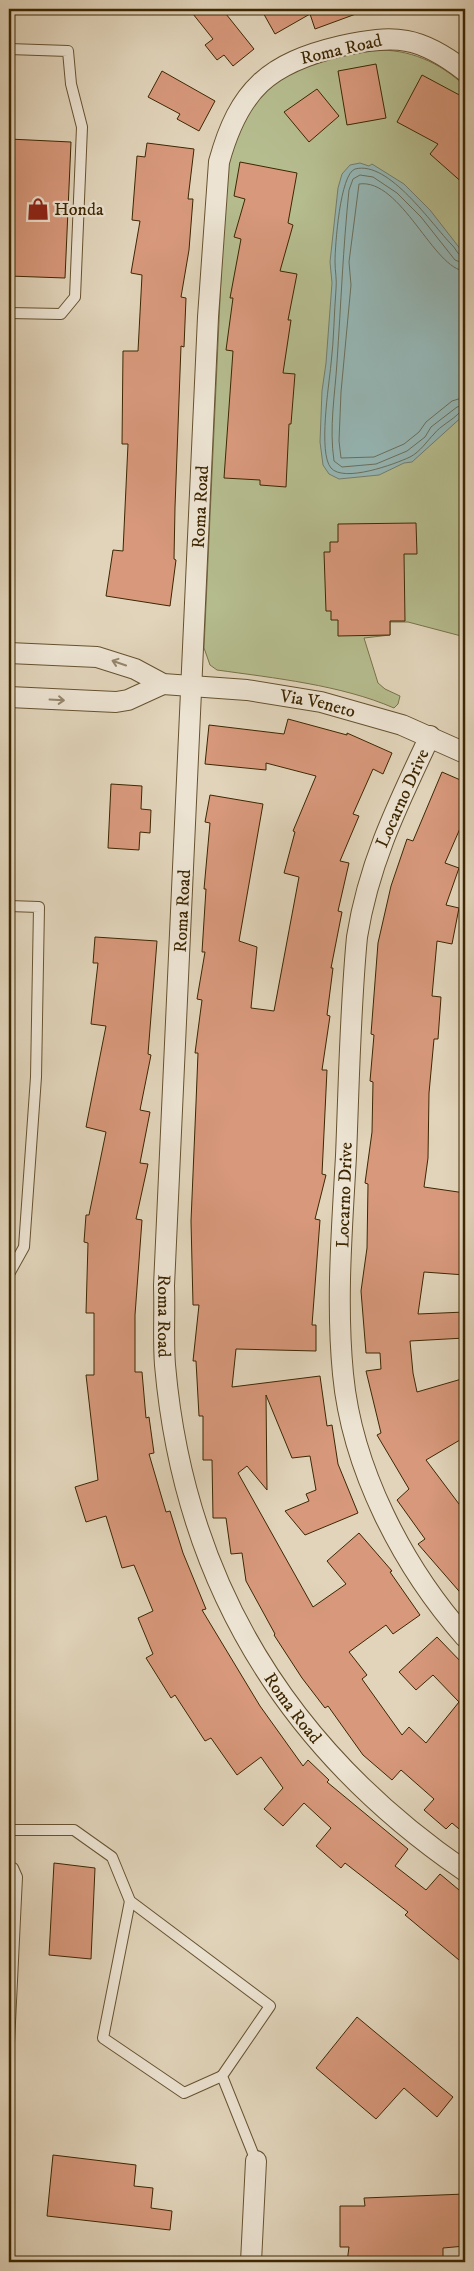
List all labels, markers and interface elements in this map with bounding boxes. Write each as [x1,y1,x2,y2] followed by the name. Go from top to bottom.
[298,30,384,70] street label: Roma Road
[25,196,51,222] shop icon: Honda
[54,199,104,221] place label: Honda
[188,465,214,549] street label: Roma Road
[112,658,127,667] one-way arrow
[277,685,358,723] street label: Via Veneto
[49,696,65,705] one-way arrow
[371,746,434,851] street label: Locarno Drive
[170,869,196,953] street label: Roma Road
[332,1142,358,1248] street label: Locarno Drive
[152,1274,175,1358] street label: Roma Road
[258,1669,326,1749] street label: Roma Road

